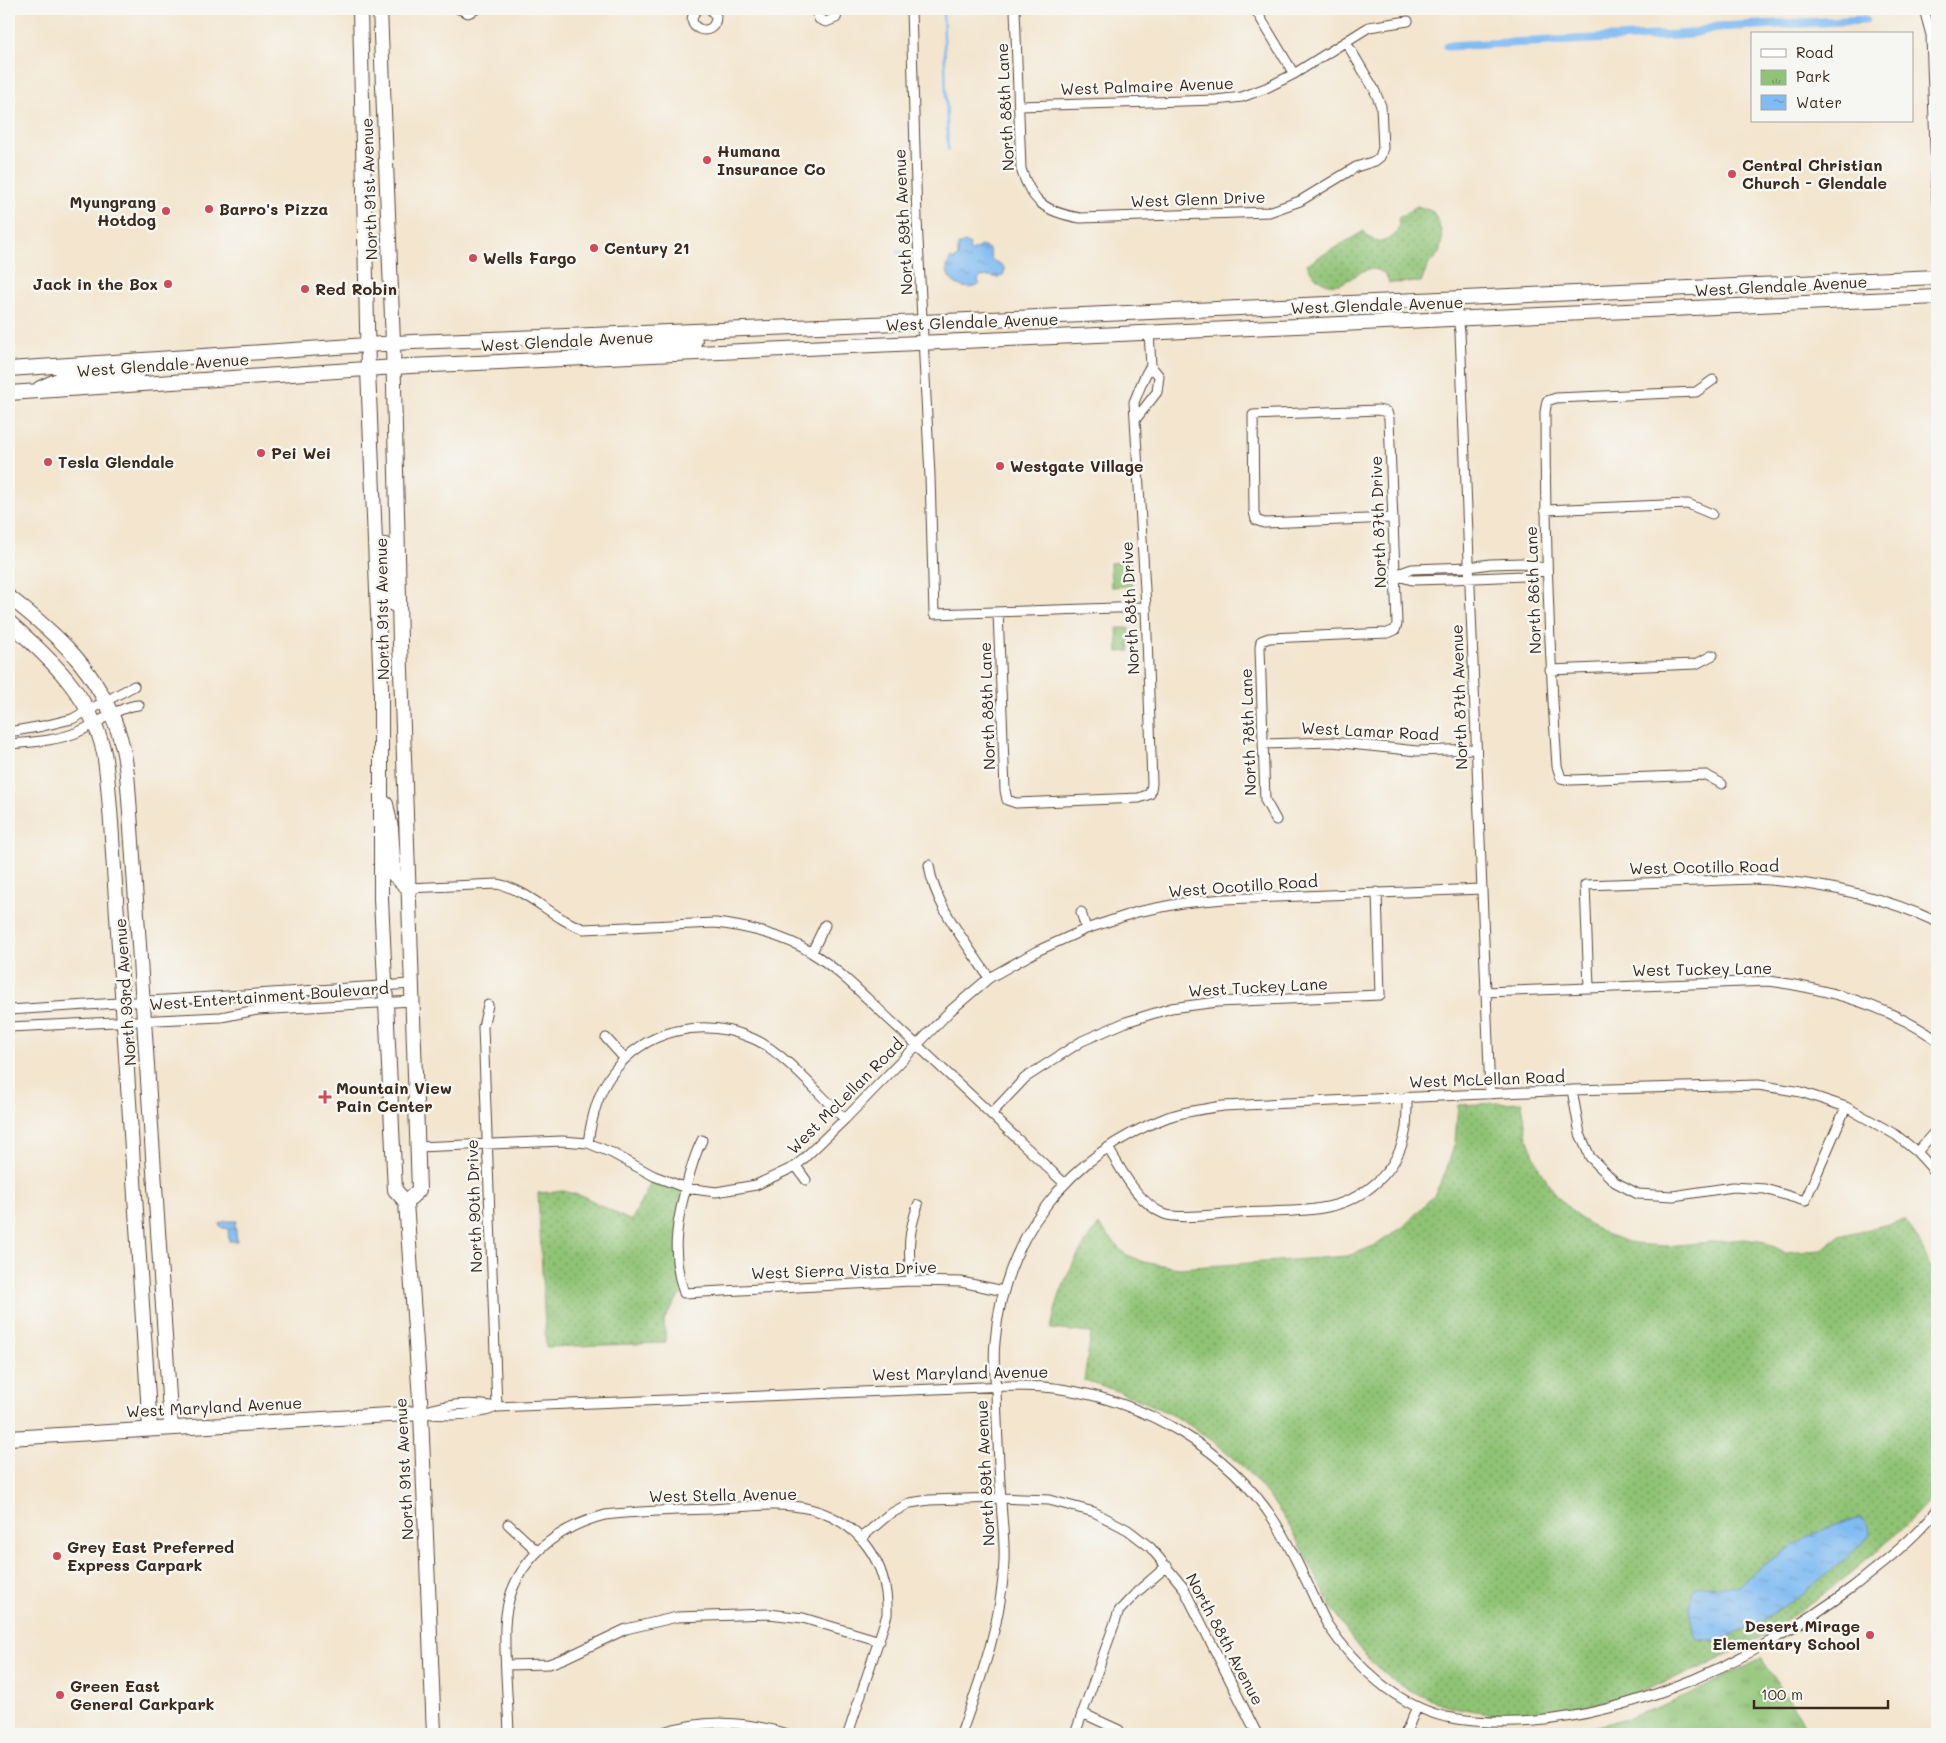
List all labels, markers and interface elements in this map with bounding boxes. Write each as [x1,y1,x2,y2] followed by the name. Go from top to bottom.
[1751,32,1914,122] legend
[991,42,1018,172] street label: North 88th Lane
[1796,42,1833,62] text: Road
[1796,66,1830,86] text: Park
[1060,72,1234,99] street label: West Palmaire Avenue
[1796,92,1842,112] text: Water
[356,117,381,261] street label: North 91st Avenue
[717,140,826,179] place label: Humana Insurance Co
[888,148,917,296] street label: North 89th Avenue
[701,154,713,166] marker: Humana Insurance Co
[1742,154,1887,193] place label: Central Christian Church - Glendale
[1726,168,1738,180] marker: Central Christian Church - Glendale
[1130,186,1266,211] street label: West Glenn Drive
[70,191,156,230] place label: Myungrang Hotdog
[219,198,329,219] place label: Barro's Pizza
[203,203,215,215] marker: Barro's Pizza
[160,205,172,217] marker: Myungrang Hotdog
[604,237,690,258] place label: Century 21
[588,242,600,254] marker: Century 21
[483,247,577,268] place label: Wells Fargo
[467,252,479,264] marker: Wells Fargo
[1694,270,1868,301] street label: West Glendale Avenue
[33,273,158,294] place label: Jack in the Box
[162,278,174,290] marker: Jack in the Box
[315,278,397,299] place label: Red Robin
[299,283,311,295] marker: Red Robin
[1290,291,1464,318] street label: West Glendale Avenue
[885,308,1059,335] street label: West Glendale Avenue
[480,325,654,356] street label: West Glendale Avenue
[76,348,250,381] street label: West Glendale Avenue
[271,442,331,463] place label: Pei Wei
[255,447,267,459] marker: Pei Wei
[58,451,174,472] place label: Tesla Glendale
[1010,455,1144,476] place label: Westgate Village
[1365,455,1390,589] street label: North 87th Drive
[42,456,54,468] marker: Tesla Glendale
[994,460,1006,472] marker: Westgate Village
[1520,526,1545,654] street label: North 86th Lane
[370,538,393,680] street label: North 91st Avenue
[1116,541,1143,675] street label: North 88th Drive
[1445,624,1472,770] street label: North 87th Avenue
[974,642,999,770] street label: North 88th Lane
[1235,668,1260,796] street label: North 78th Lane
[1301,716,1439,745] street label: West Lamar Road
[1629,855,1779,878] street label: West Ocotillo Road
[1167,870,1318,901] street label: West Ocotillo Road
[109,917,140,1067] street label: North 93rd Avenue
[1632,957,1772,980] street label: West Tuckey Lane
[1188,972,1328,1001] street label: West Tuckey Lane
[148,977,389,1014] street label: West Entertainment Boulevard
[782,1033,907,1158] street label: West McLellan Road
[1409,1065,1565,1092] street label: West McLellan Road
[336,1077,452,1116] place label: Mountain View Pain Center
[318,1090,332,1104] marker: Mountain View Pain Center
[461,1139,486,1273] street label: North 90th Drive
[751,1256,937,1283] street label: West Sierra Vista Drive
[872,1360,1048,1385] street label: West Maryland Avenue
[125,1391,303,1422] street label: West Maryland Avenue
[389,1397,418,1541] street label: North 91st Avenue
[970,1399,999,1547] street label: North 89th Avenue
[649,1483,797,1506] street label: West Stella Avenue
[67,1536,234,1575] place label: Grey East Preferred Express Carpark
[51,1550,63,1562] marker: Grey East Preferred Express Carpark
[1182,1569,1269,1708] street label: North 88th Avenue
[1712,1615,1860,1654] place label: Desert Mirage Elementary School
[1864,1629,1876,1641] marker: Desert Mirage Elementary School
[70,1675,214,1714] place label: Green East General Carkpark
[1754,1678,1887,1710] scale bar
[1761,1684,1803,1704] text: 100 m
[54,1689,66,1701] marker: Green East General Carkpark

